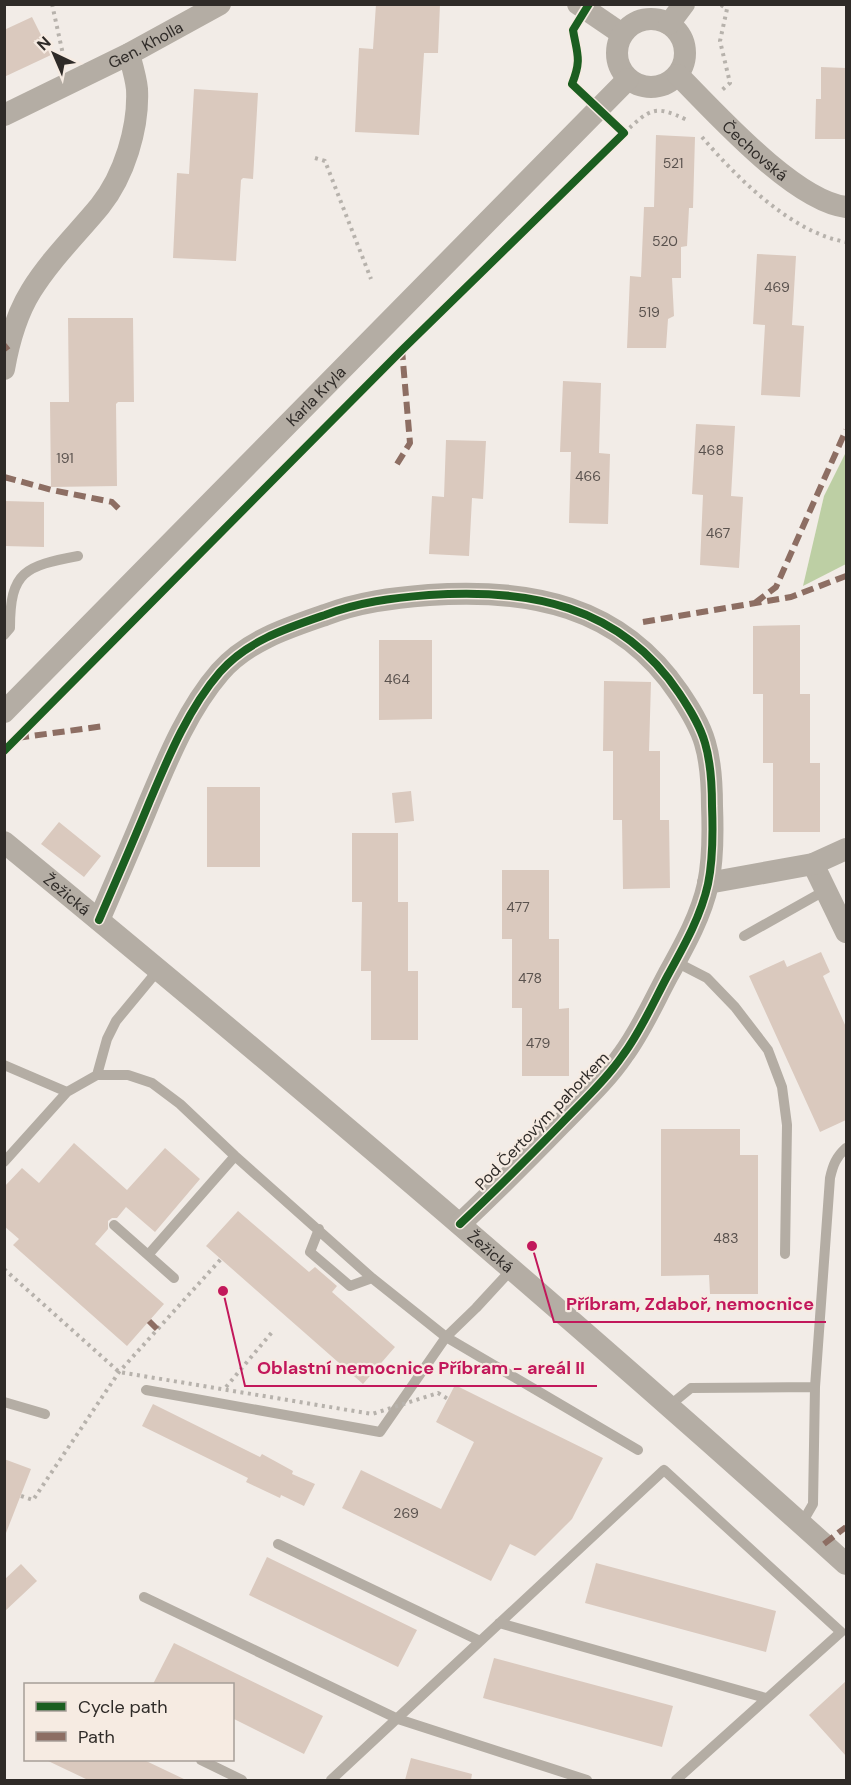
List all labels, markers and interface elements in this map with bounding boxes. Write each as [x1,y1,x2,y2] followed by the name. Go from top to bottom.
[105,16,186,73] street label: Gen. Kholla
[24,24,84,84] north arrow
[32,32,55,55] text: N
[718,116,792,185] street label: Čechovská
[663,154,683,172] house number: 521
[652,232,678,250] house number: 520
[764,278,790,296] house number: 469
[638,303,660,321] house number: 519
[281,361,350,430] street label: Karla Kryla
[698,441,724,459] house number: 468
[56,449,74,467] house number: 191
[575,467,601,485] house number: 466
[706,524,730,542] house number: 467
[384,670,410,688] house number: 464
[39,869,95,920] street label: Žežická
[506,898,530,916] house number: 477
[518,969,542,987] house number: 478
[526,1034,550,1052] house number: 479
[470,1047,614,1195] street label: Pod Čertovým pahorkem
[463,1225,519,1277] street label: Žežická
[713,1229,739,1247] house number: 483
[554,1286,826,1322] callout: Příbram, Zdaboř, nemocnice
[566,1292,814,1316] text: Příbram, Zdaboř, nemocnice
[245,1350,597,1386] callout: Oblastní nemocnice Příbram - areál II
[257,1356,585,1380] text: Oblastní nemocnice Příbram - areál II
[393,1504,419,1522] house number: 269
[24,1683,234,1761] legend
[78,1695,168,1719] text: Cycle path
[78,1725,115,1749] text: Path

